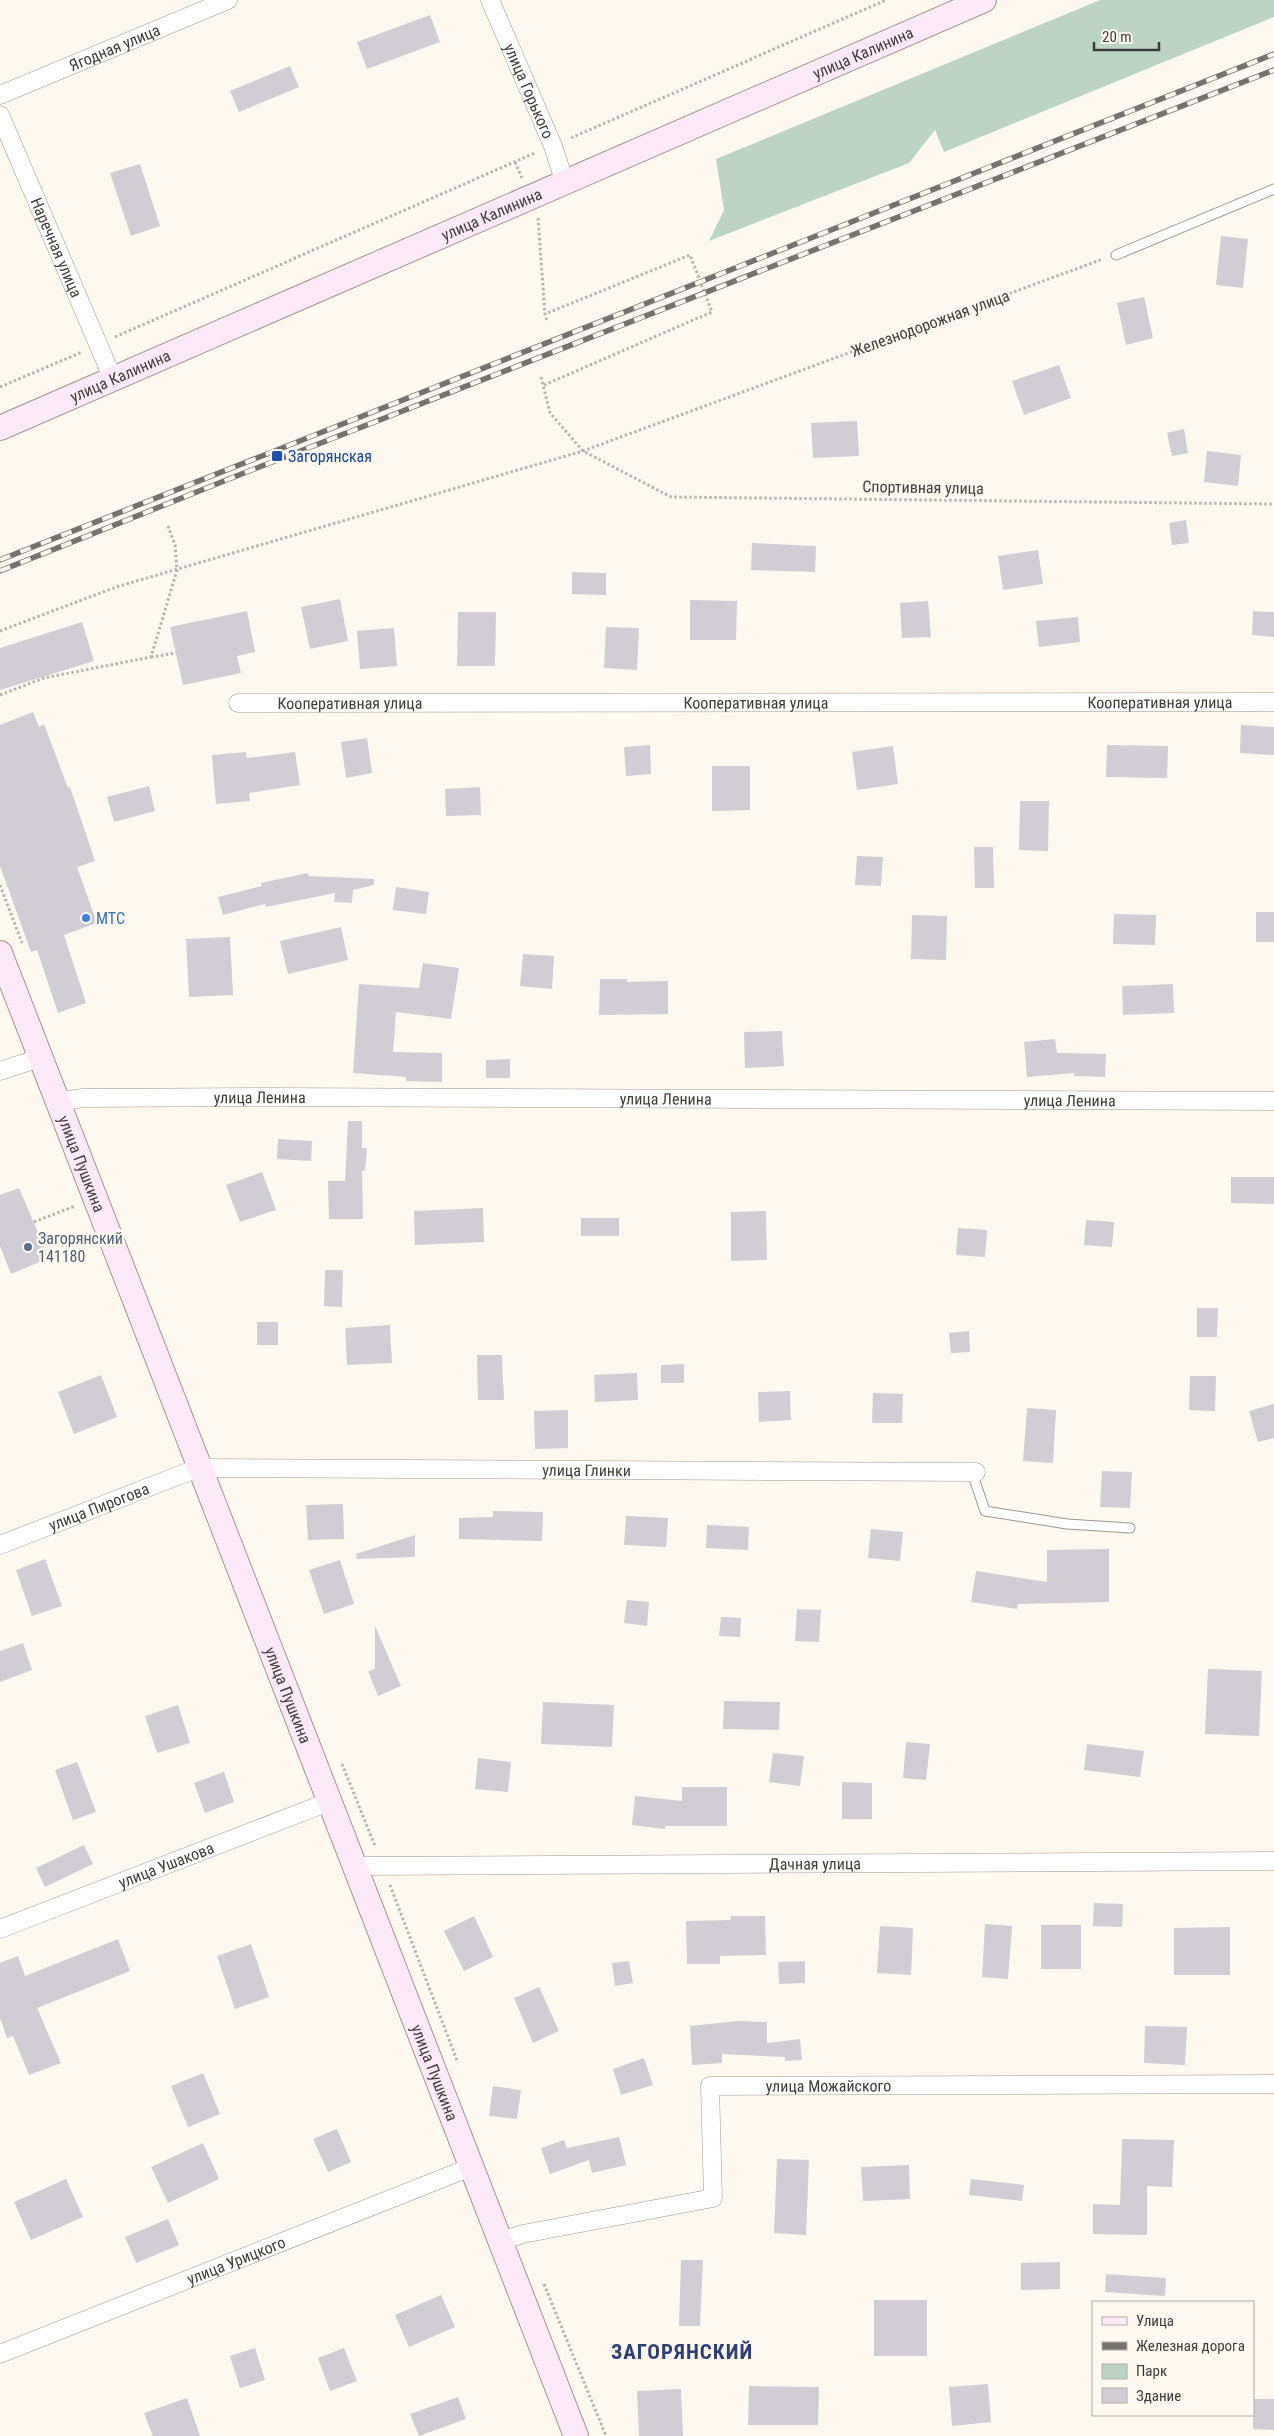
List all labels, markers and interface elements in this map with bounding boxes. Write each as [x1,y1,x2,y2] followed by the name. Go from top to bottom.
[66,20,163,75] street label: Ягодная улица
[1094,20,1159,52] scale bar
[810,23,916,83] street label: улица Калинина
[1102,28,1132,46] text: 20 m
[500,41,558,142] street label: улица Горького
[439,185,545,245] street label: улица Калинина
[26,195,86,300] street label: Наречная улица
[848,286,1012,361] street label: Железнодорожная улица
[67,346,173,406] street label: улица Калинина
[288,447,372,466] place label: Загорянская
[270,449,284,463] marker: Загорянская
[862,477,984,498] street label: Спортивная улица
[684,693,828,713] street label: Кооперативная улица
[1088,693,1232,712] street label: Кооперативная улица
[278,694,422,713] street label: Кооперативная улица
[96,909,125,928] place label: МТС
[80,912,92,924] marker: МТС
[214,1088,306,1107] street label: улица Ленина
[620,1089,712,1109] street label: улица Ленина
[1024,1091,1116,1110] street label: улица Ленина
[54,1113,109,1215] street label: улица Пушкина
[38,1229,123,1266] place label: Загорянский 141180
[22,1241,34,1253] marker: Загорянский 141180
[542,1461,631,1480] street label: улица Глинки
[46,1479,152,1535] street label: улица Пирогова
[260,1644,315,1746] street label: улица Пушкина
[116,1838,217,1892] street label: улица Ушакова
[769,1854,861,1874] street label: Дачная улица
[407,2022,462,2124] street label: улица Пушкина
[766,2076,891,2096] street label: улица Можайского
[184,2233,288,2289] street label: улица Урицкого
[1092,2301,1254,2416] legend
[1136,2312,1174,2330] text: Улица
[1136,2337,1245,2355] text: Железная дорога
[611,2340,753,2364] district label: ЗАГОРЯНСКИЙ
[1136,2362,1167,2380] text: Парк
[1136,2387,1181,2405] text: Здание

